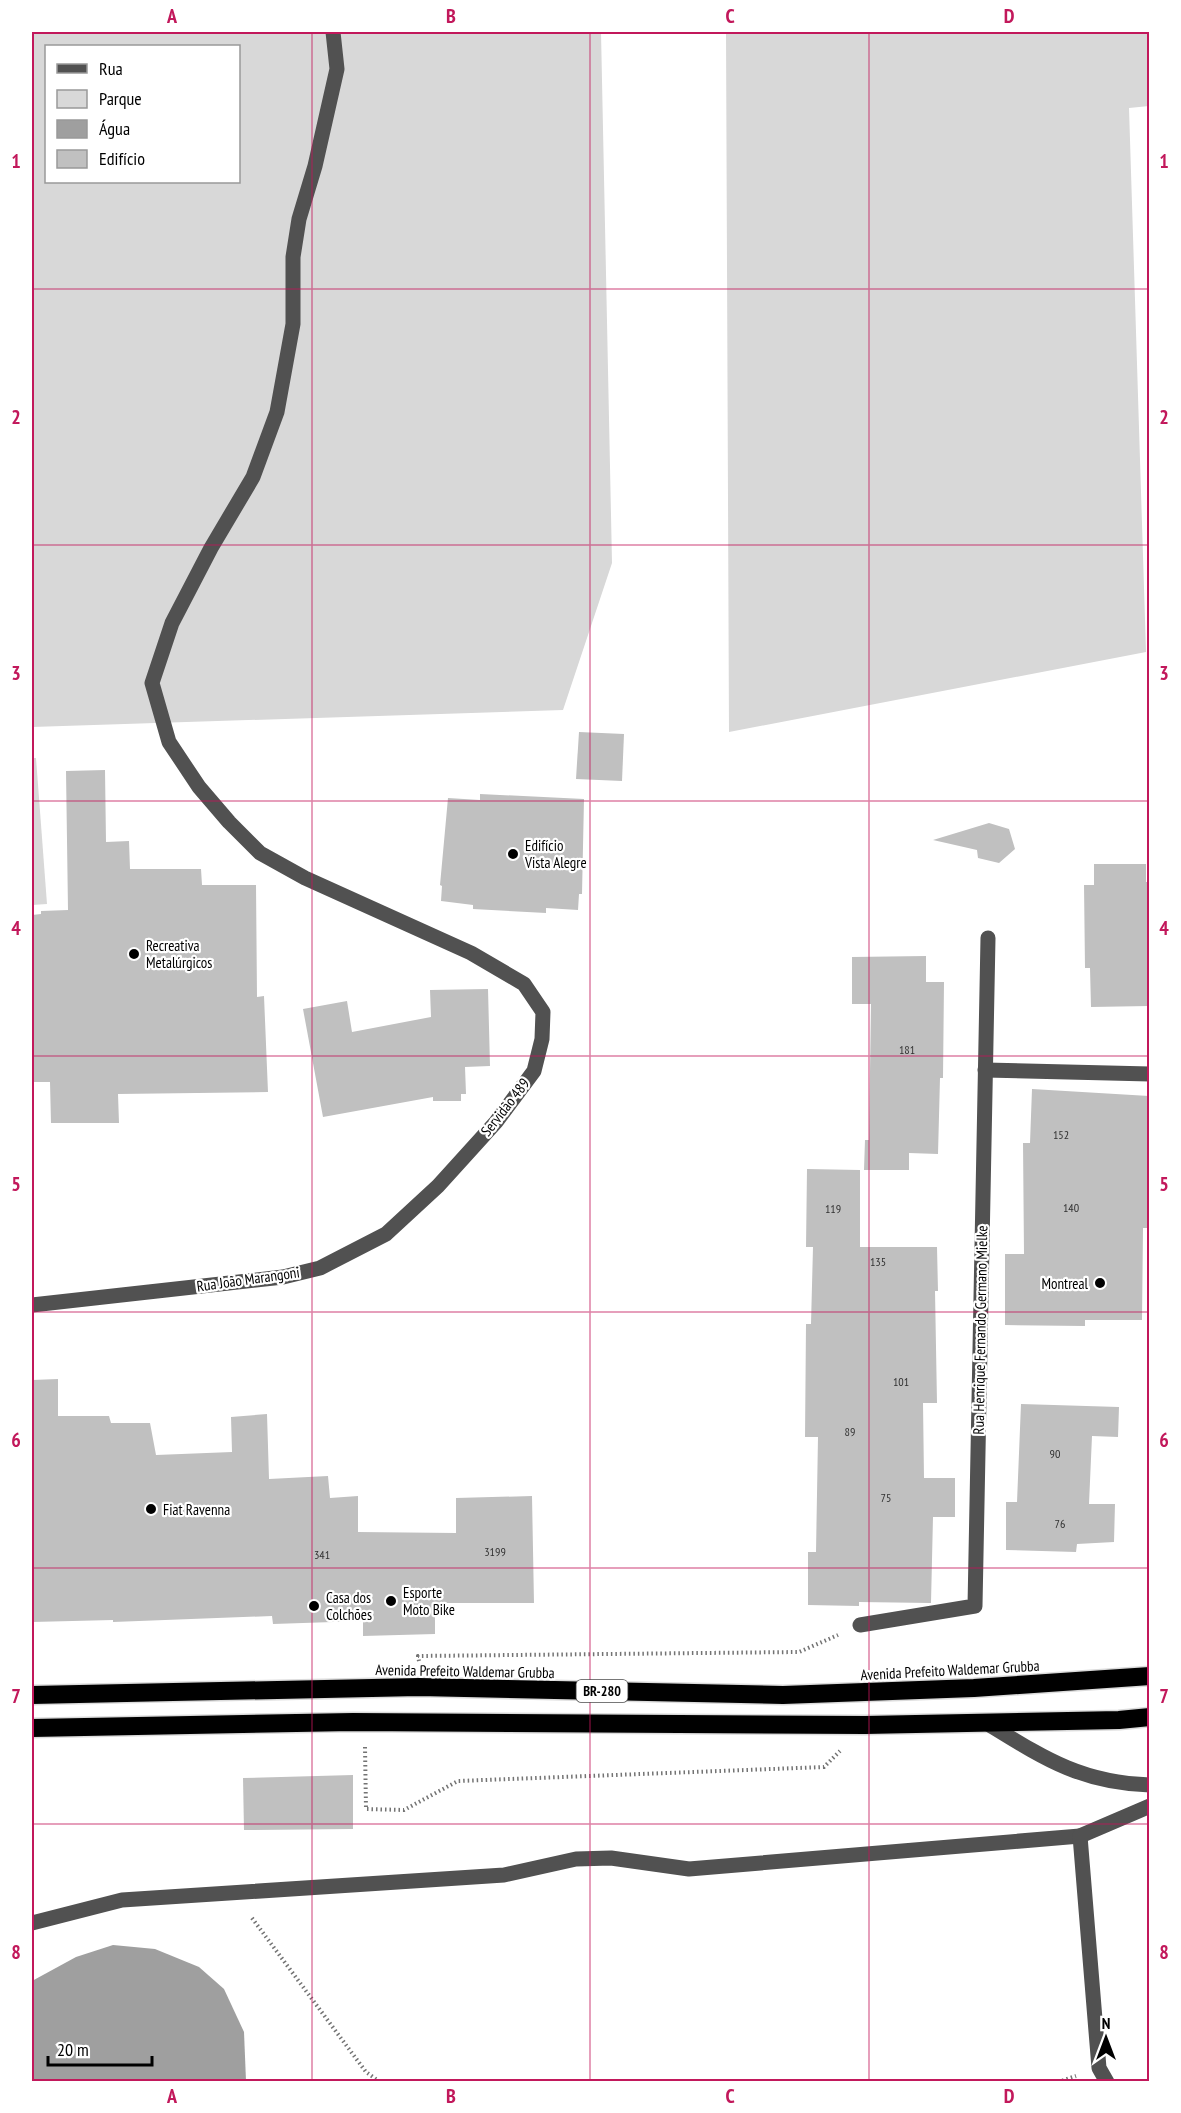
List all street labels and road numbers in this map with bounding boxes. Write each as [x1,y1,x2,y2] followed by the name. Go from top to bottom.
[477,1074,533,1140] street label: Servidão 489
[969,1225,991,1435] street label: Rua Henrique Fernando Germano Mielke
[195,1262,301,1296] street label: Rua João Marangoni
[860,1656,1040,1684] street label: Avenida Prefeito Waldemar Grubba
[375,1660,555,1682] street label: Avenida Prefeito Waldemar Grubba
[576,1680,628,1702] road number: BR-280

